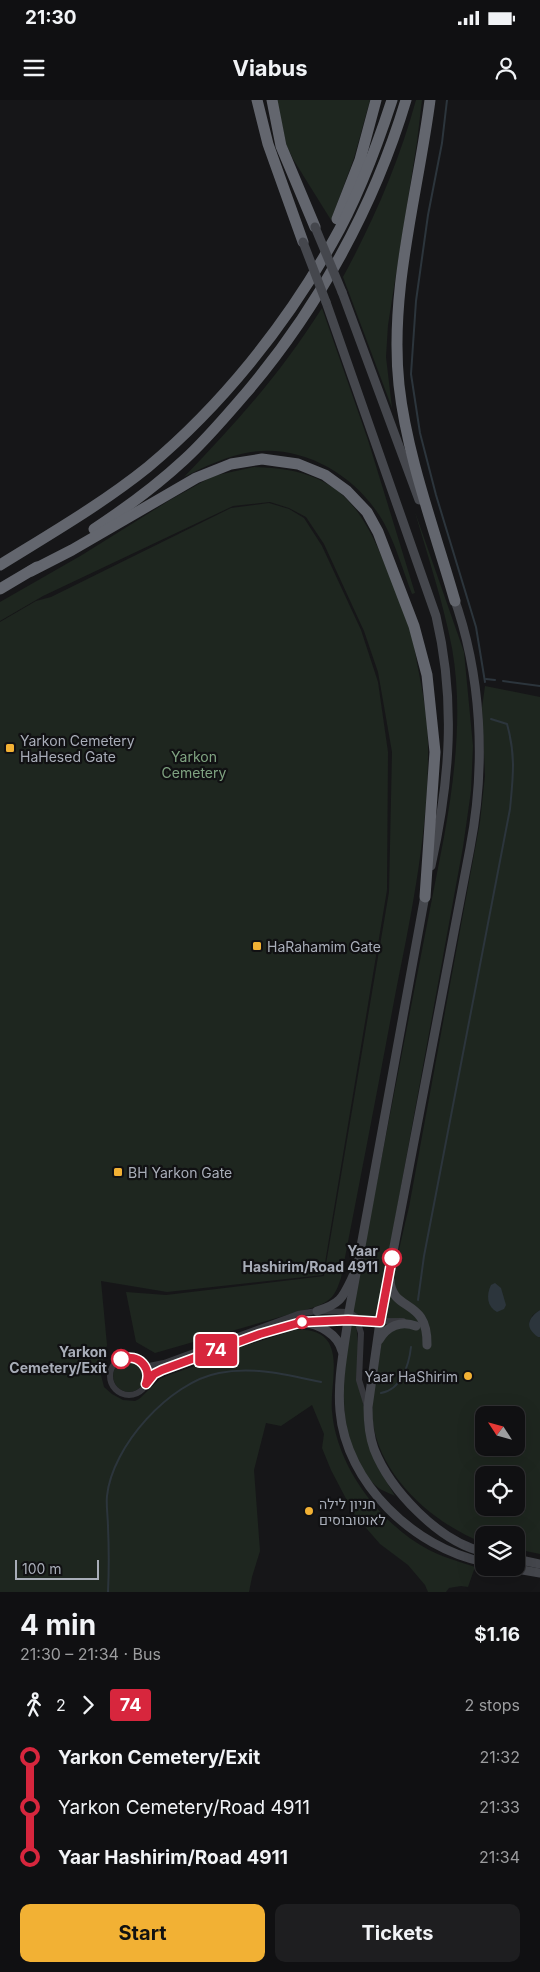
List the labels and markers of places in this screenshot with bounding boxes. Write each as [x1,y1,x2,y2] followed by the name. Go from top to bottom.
[20,732,135,765] place label: Yarkon Cemetery HaHesed Gate
[4,742,16,754] marker: Yarkon Cemetery HaHesed Gate
[267,938,381,955] place label: HaRahamim Gate
[251,940,263,952] marker: HaRahamim Gate
[128,1164,232,1181] place label: BH Yarkon Gate
[112,1166,124,1178] marker: BH Yarkon Gate
[243,1242,378,1275] place label: Yaar Hashirim/Road 4911
[382,1248,402,1268] marker: Yaar Hashirim/Road 4911
[295,1315,309,1329] unlabelled marker
[9,1343,107,1376] place label: Yarkon Cemetery/Exit
[111,1349,131,1369] marker: Yarkon Cemetery/Exit
[364,1368,458,1385] place label: Yaar HaShirim
[462,1370,474,1382] marker: Yaar HaShirim
[319,1495,386,1528] place label: חניון לילה לאוטובוסים
[303,1505,315,1517] marker: חניון לילה לאוטובוסים

